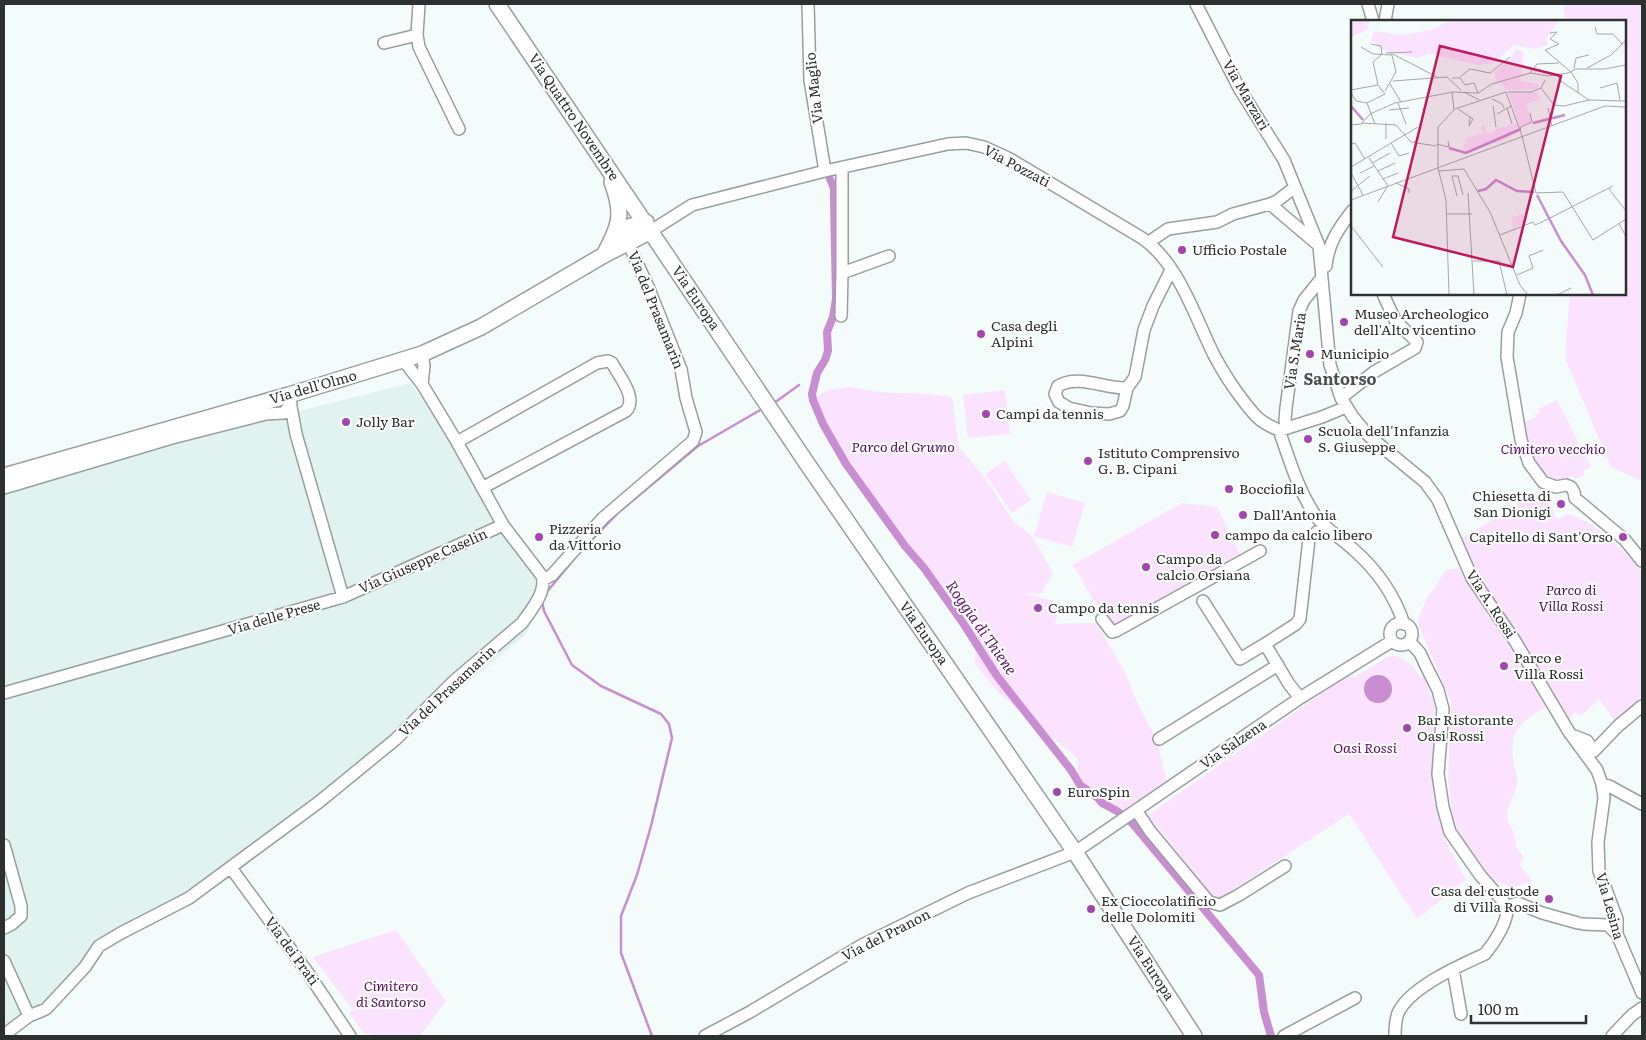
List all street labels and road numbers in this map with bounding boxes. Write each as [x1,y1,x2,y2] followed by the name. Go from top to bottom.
[525,49,625,184] street label: Via Quattro Novembre
[799,51,827,125] street label: Via Maglio
[1219,56,1275,134] street label: Via Marzari
[981,139,1055,191] street label: Via Pozzati
[624,248,690,372] street label: Via del Prasamarin
[668,261,726,334] street label: Via Europa
[1278,310,1310,391] street label: Via S.Maria
[267,364,359,408] street label: Via dell'Olmo
[355,523,490,597] street label: Via Giuseppe Caselin
[1462,565,1522,642] street label: Via A. Rossi
[225,593,322,639] street label: Via delle Prese
[896,597,954,669] street label: Via Europa
[393,640,499,741] street label: Via del Prasamarin
[1195,713,1270,773] street label: Via Salzena
[1592,870,1630,942] street label: Via Lesina
[838,903,933,965] street label: Via del Pranon
[261,912,325,989] street label: Via dei Prati
[1123,931,1180,1004] street label: Via Europa

